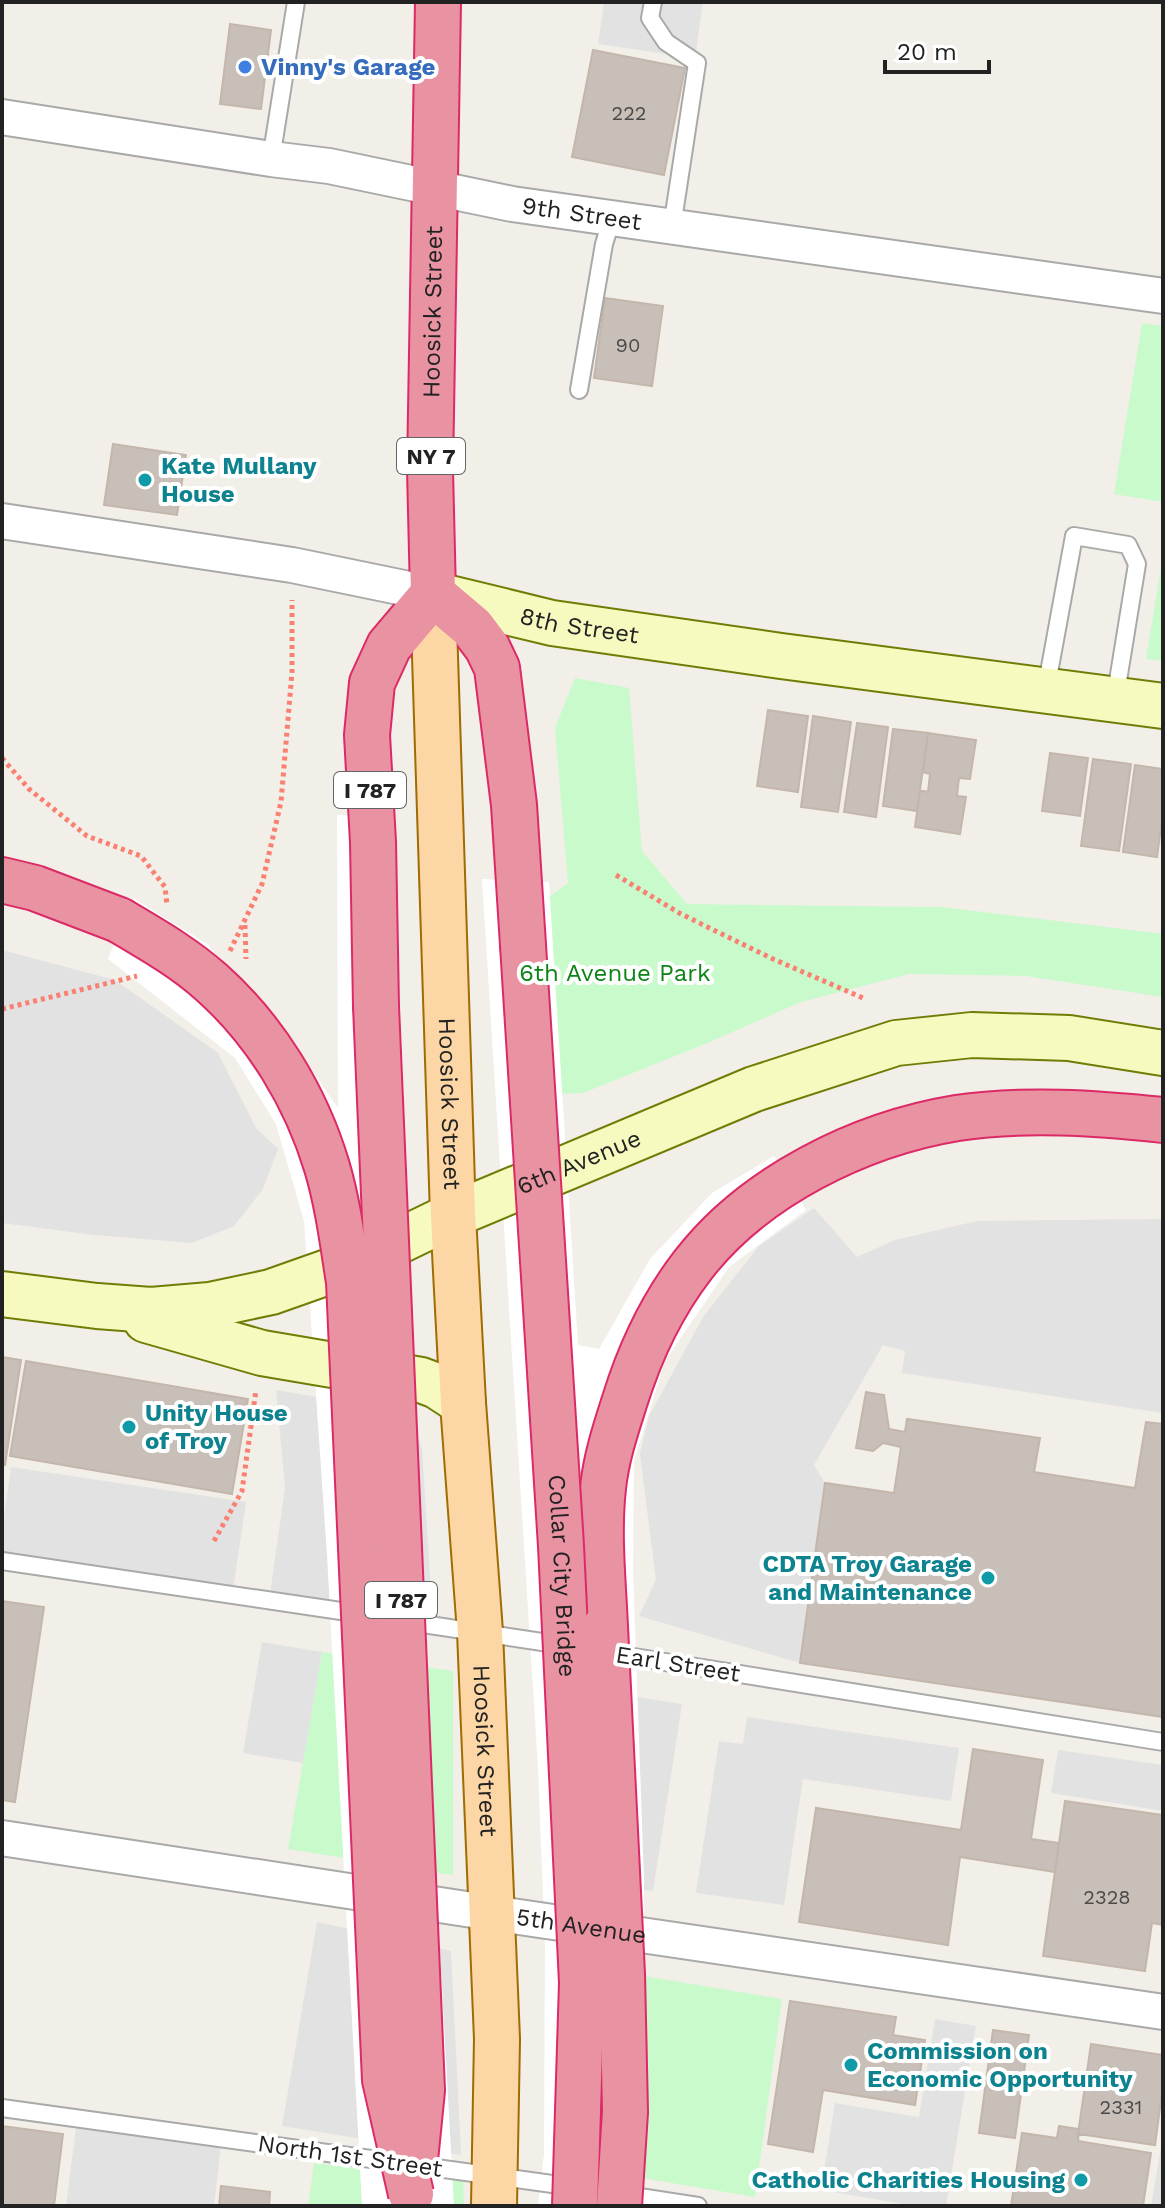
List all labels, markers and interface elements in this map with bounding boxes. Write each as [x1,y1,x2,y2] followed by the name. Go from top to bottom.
[885,24,989,74] scale bar
[897,38,957,66] text: 20 m
[261,53,436,81] place label: Vinny's Garage
[236,58,254,76] marker: Vinny's Garage
[612,101,646,125] house number: 222
[520,192,643,236] street label: 9th Street
[417,226,448,398] street label: Hoosick Street
[616,333,640,357] house number: 90
[397,438,465,474] road number: NY 7
[161,452,317,508] place label: Kate Mullany House
[136,471,154,489] marker: Kate Mullany House
[517,602,641,649] street label: 8th Street
[334,772,406,808] road number: I 787
[519,959,711,987] park label: 6th Avenue Park
[433,1017,466,1190] street label: Hoosick Street
[513,1124,645,1201] street label: 6th Avenue
[145,1399,288,1455] place label: Unity House of Troy
[120,1418,138,1436] marker: Unity House of Troy
[543,1474,581,1678] street label: Collar City Bridge
[763,1550,972,1606] place label: CDTA Troy Garage and Maintenance
[979,1569,997,1587] marker: CDTA Troy Garage and Maintenance
[365,1582,437,1618] road number: I 787
[614,1640,742,1688] street label: Earl Street
[467,1664,503,1837] street label: Hoosick Street
[1083,1885,1131,1909] house number: 2328
[514,1903,648,1950] street label: 5th Avenue
[867,2037,1133,2093] place label: Commission on Economic Opportunity
[842,2056,860,2074] marker: Commission on Economic Opportunity
[1100,2095,1142,2119] house number: 2331
[256,2129,444,2183] street label: North 1st Street
[751,2166,1066,2194] place label: Catholic Charities Housing
[1072,2171,1090,2189] marker: Catholic Charities Housing

